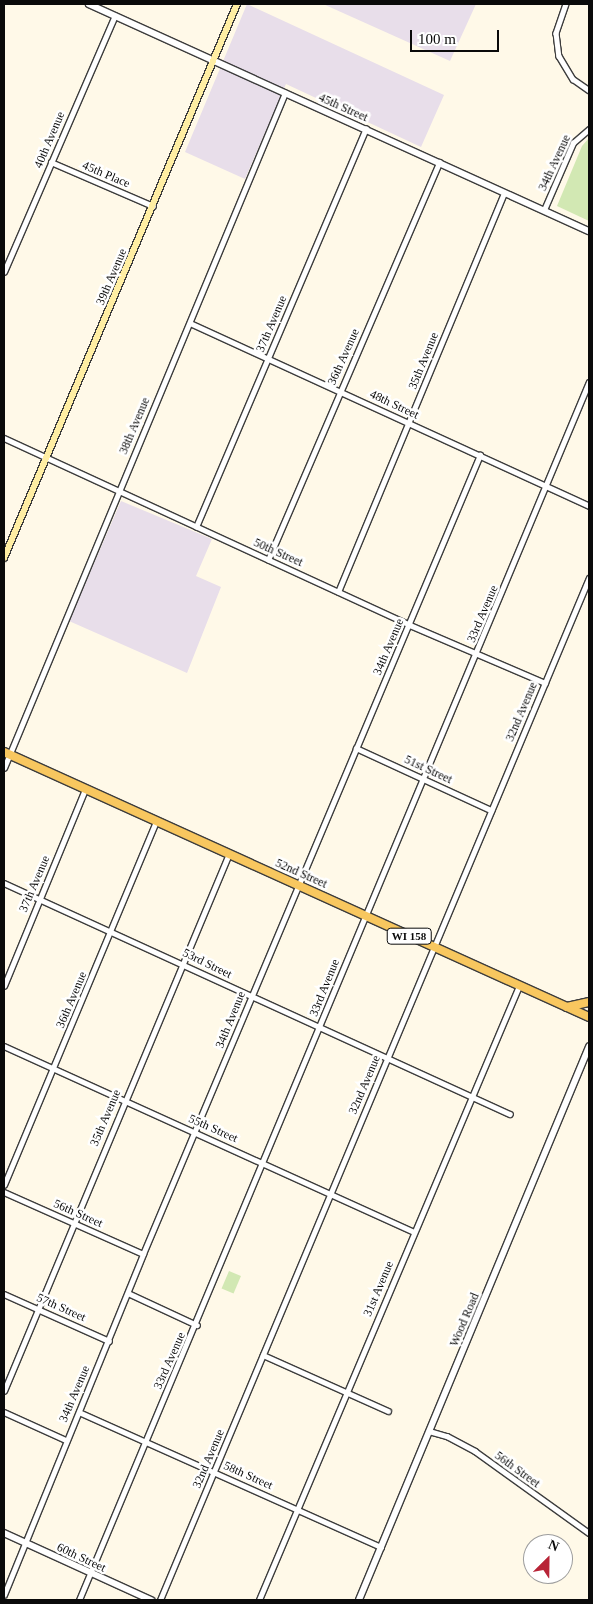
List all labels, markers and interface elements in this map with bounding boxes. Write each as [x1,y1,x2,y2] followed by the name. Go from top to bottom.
[413,20,502,52] scale bar
[418,31,456,47] text: 100 m
[316,91,370,125] street label: 45th Street
[32,109,68,171] street label: 40th Avenue
[536,132,574,194] street label: 34th Avenue
[80,159,132,191] street label: 45th Place
[94,246,130,308] street label: 39th Avenue
[254,293,290,355] street label: 37th Avenue
[325,326,363,388] street label: 36th Avenue
[406,330,442,392] street label: 35th Avenue
[367,387,421,423] street label: 48th Street
[117,395,153,457] street label: 38th Avenue
[251,536,305,570] street label: 50th Street
[464,583,502,645] street label: 33rd Avenue
[371,616,407,678] street label: 34th Avenue
[503,680,541,744] street label: 32nd Avenue
[402,753,454,787] street label: 51st Street
[17,853,53,915] street label: 37th Avenue
[273,856,329,892] street label: 52nd Street
[386,928,432,944] road number: WI 158
[180,946,234,982] street label: 53rd Street
[307,957,343,1019] street label: 33rd Avenue
[54,969,90,1031] street label: 36th Avenue
[213,989,249,1051] street label: 34th Avenue
[346,1053,384,1117] street label: 32nd Avenue
[88,1087,124,1149] street label: 35th Avenue
[186,1112,240,1146] street label: 55th Street
[51,1197,105,1231] street label: 56th Street
[361,1259,397,1319] street label: 31st Avenue
[34,1291,88,1325] street label: 57th Street
[447,1291,483,1349] street label: Wood Road
[151,1330,189,1392] street label: 33rd Avenue
[57,1363,93,1425] street label: 34th Avenue
[190,1427,228,1491] street label: 32nd Avenue
[492,1449,542,1491] street label: 56th Street
[221,1459,275,1493] street label: 58th Street
[523,1534,573,1584] north arrow
[546,1537,561,1555] text: N
[54,1540,108,1576] street label: 60th Street

